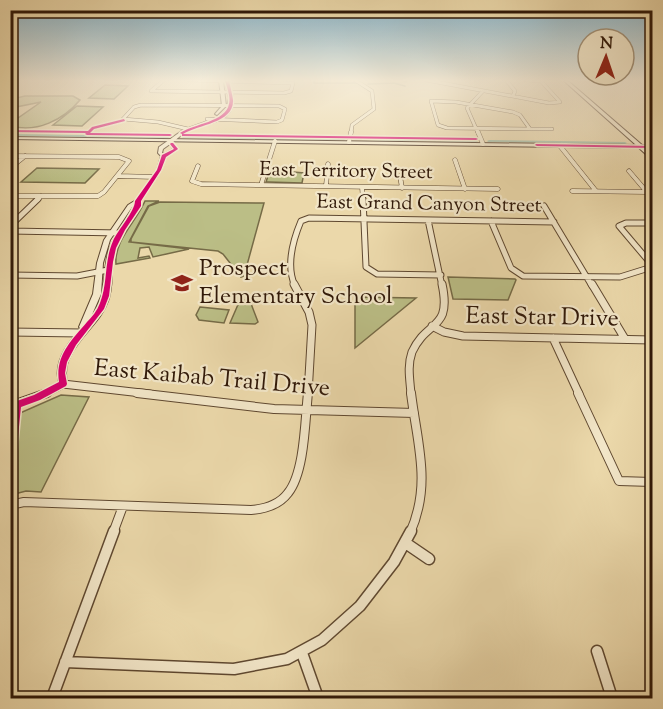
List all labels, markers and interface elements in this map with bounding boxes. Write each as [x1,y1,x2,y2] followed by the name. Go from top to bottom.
[576,27,636,87] north arrow
[600,33,613,56] text: N
[259,156,433,188] street label: East Territory Street
[316,189,542,221] street label: East Grand Canyon Street
[199,252,393,314] place label: Prospect Elementary School
[170,271,194,295] school or university icon: Prospect Elementary School
[465,300,619,336] street label: East Star Drive
[93,352,331,406] street label: East Kaibab Trail Drive

